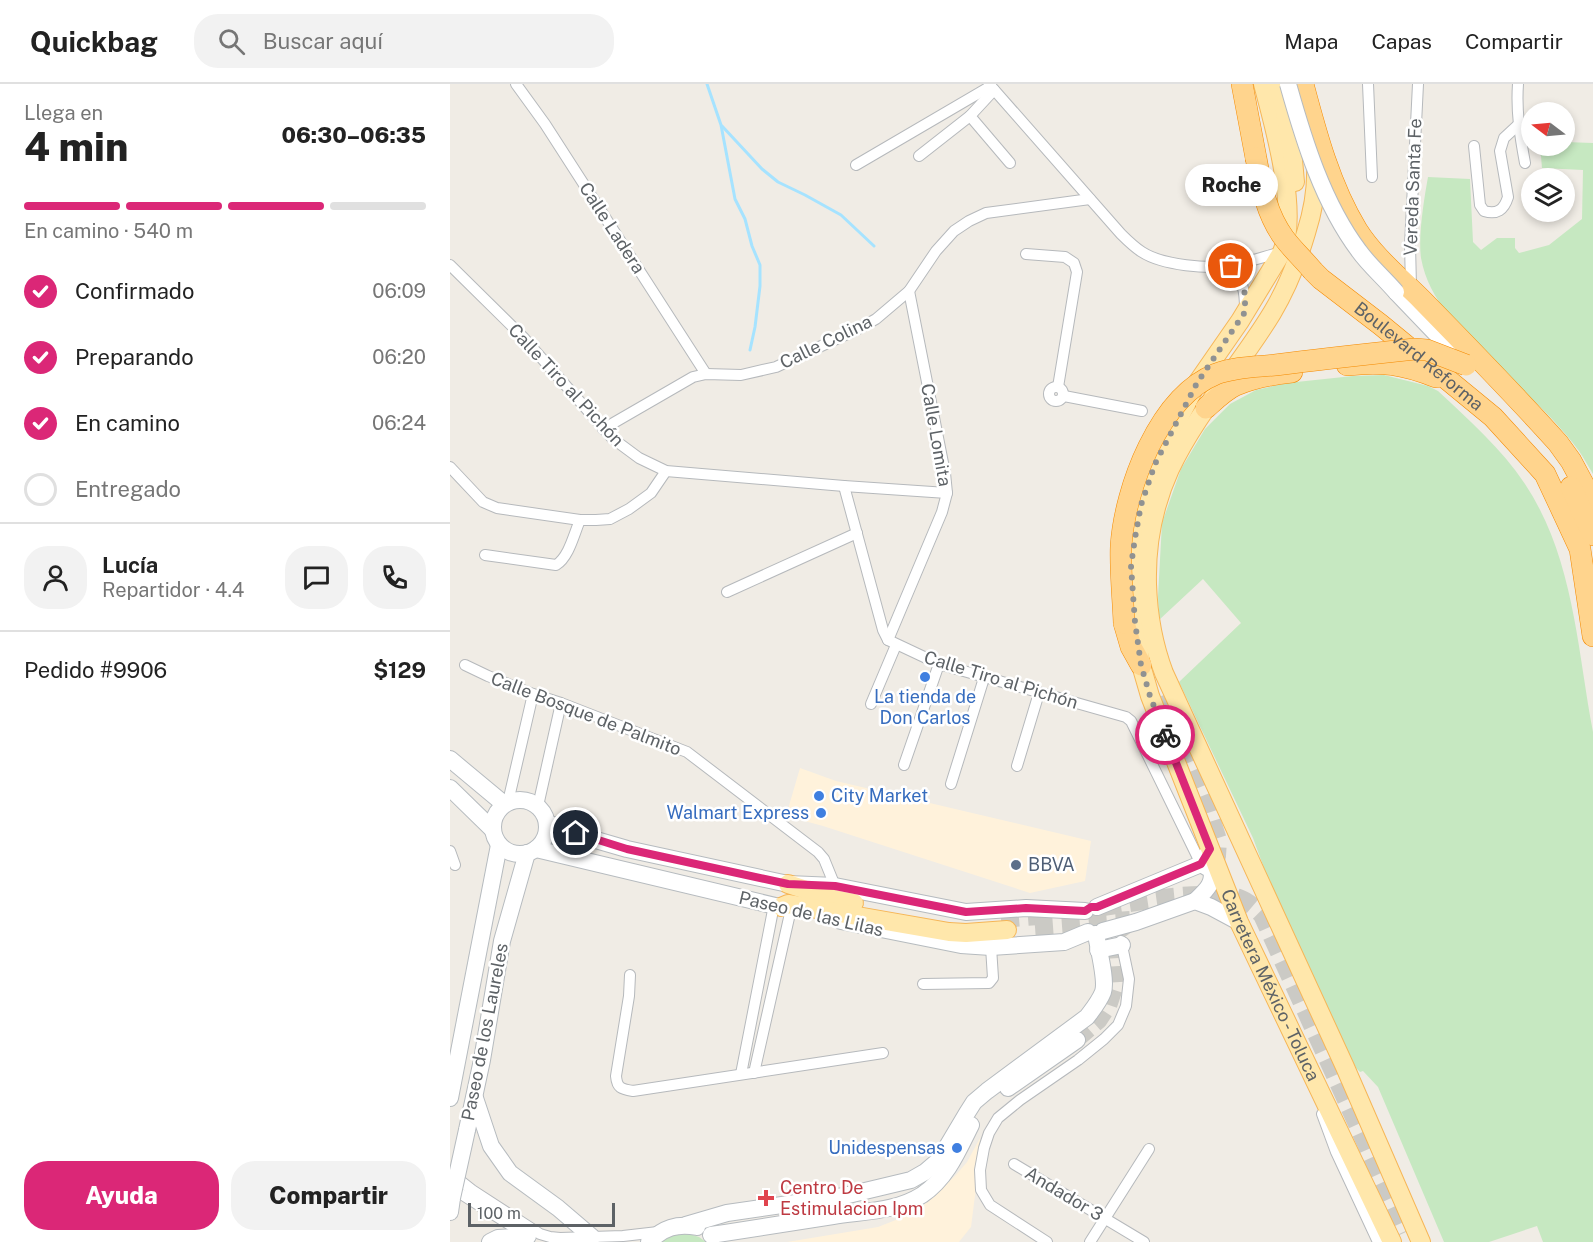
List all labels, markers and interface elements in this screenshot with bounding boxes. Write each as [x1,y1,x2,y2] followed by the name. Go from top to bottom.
[194,14,614,68] search box
[30,25,158,58] text: Quickbag
[215,25,248,58] icon: search
[263,28,383,54] text: Buscar aquí
[1284,29,1338,54] text: Mapa
[1371,29,1432,54] text: Capas
[1465,29,1563,54] text: Compartir
[24,101,103,125] text: Llega en
[1521,102,1575,156] north arrow
[1521,102,1575,222] map controls
[1400,118,1425,256] street label: Vereda Santa Fe
[281,122,426,148] text: 06:30–06:35
[24,124,128,170] text: 4 min
[1184,164,1278,206] callout: Roche
[1521,168,1575,222] button: layers
[1202,173,1261,197] text: Roche
[575,178,650,277] street label: Calle Ladera
[24,219,193,243] text: En camino · 540 m
[1205,240,1256,291] pin
[1214,249,1247,282] icon: bag
[24,275,57,308] icon: check
[75,278,194,304] text: Confirmado
[372,279,426,303] text: 06:09
[1350,297,1488,415] street label: Boulevard Reforma
[776,310,875,373] street label: Calle Colina
[504,319,629,450] street label: Calle Tiro al Pichón
[24,341,57,374] icon: check
[75,344,194,370] text: Preparando
[372,345,426,369] text: 06:20
[917,382,956,488] street label: Calle Lomita
[24,407,57,440] icon: check
[75,410,180,436] text: En camino
[372,411,426,435] text: 06:24
[75,476,181,502] text: Entregado
[24,546,87,609] button: person
[285,546,348,609] button: chat
[363,546,426,609] button: phone
[102,552,158,578] text: Lucía
[102,578,244,602] text: Repartidor · 4.4
[922,646,1081,713] street label: Calle Tiro al Pichón
[24,657,167,683] text: Pedido #9906
[373,657,426,683] text: $129
[488,667,684,760] street label: Calle Bosque de Palmito
[918,670,932,684] marker: La tienda de Don Carlos
[874,686,976,728] place label: La tienda de Don Carlos
[1135,705,1195,765] courier
[1149,719,1182,752] icon: bike
[831,785,928,806] place label: City Market
[812,789,826,803] marker: City Market
[667,802,809,823] place label: Walmart Express
[814,806,828,820] marker: Walmart Express
[550,807,601,858] pin
[559,816,592,849] icon: home
[1028,854,1075,875] place label: BBVA
[1009,858,1023,872] marker: BBVA
[1217,886,1324,1084] street label: Carretera México - Toluca
[737,887,885,940] street label: Paseo de las Lilas
[457,941,512,1122] street label: Paseo de los Laureles
[828,1137,945,1158] place label: Unidespensas
[950,1141,964,1155] marker: Unidespensas
[24,1161,219,1230] button: Ayuda
[231,1161,426,1230] button: Compartir
[1021,1162,1107,1225] street label: Andador 3
[780,1177,923,1219] place label: Centro De Estimulacion Ipm
[757,1189,775,1207] marker: Centro De Estimulacion Ipm
[468,1200,615,1228] scale bar
[477,1204,521,1223] text: 100 m

